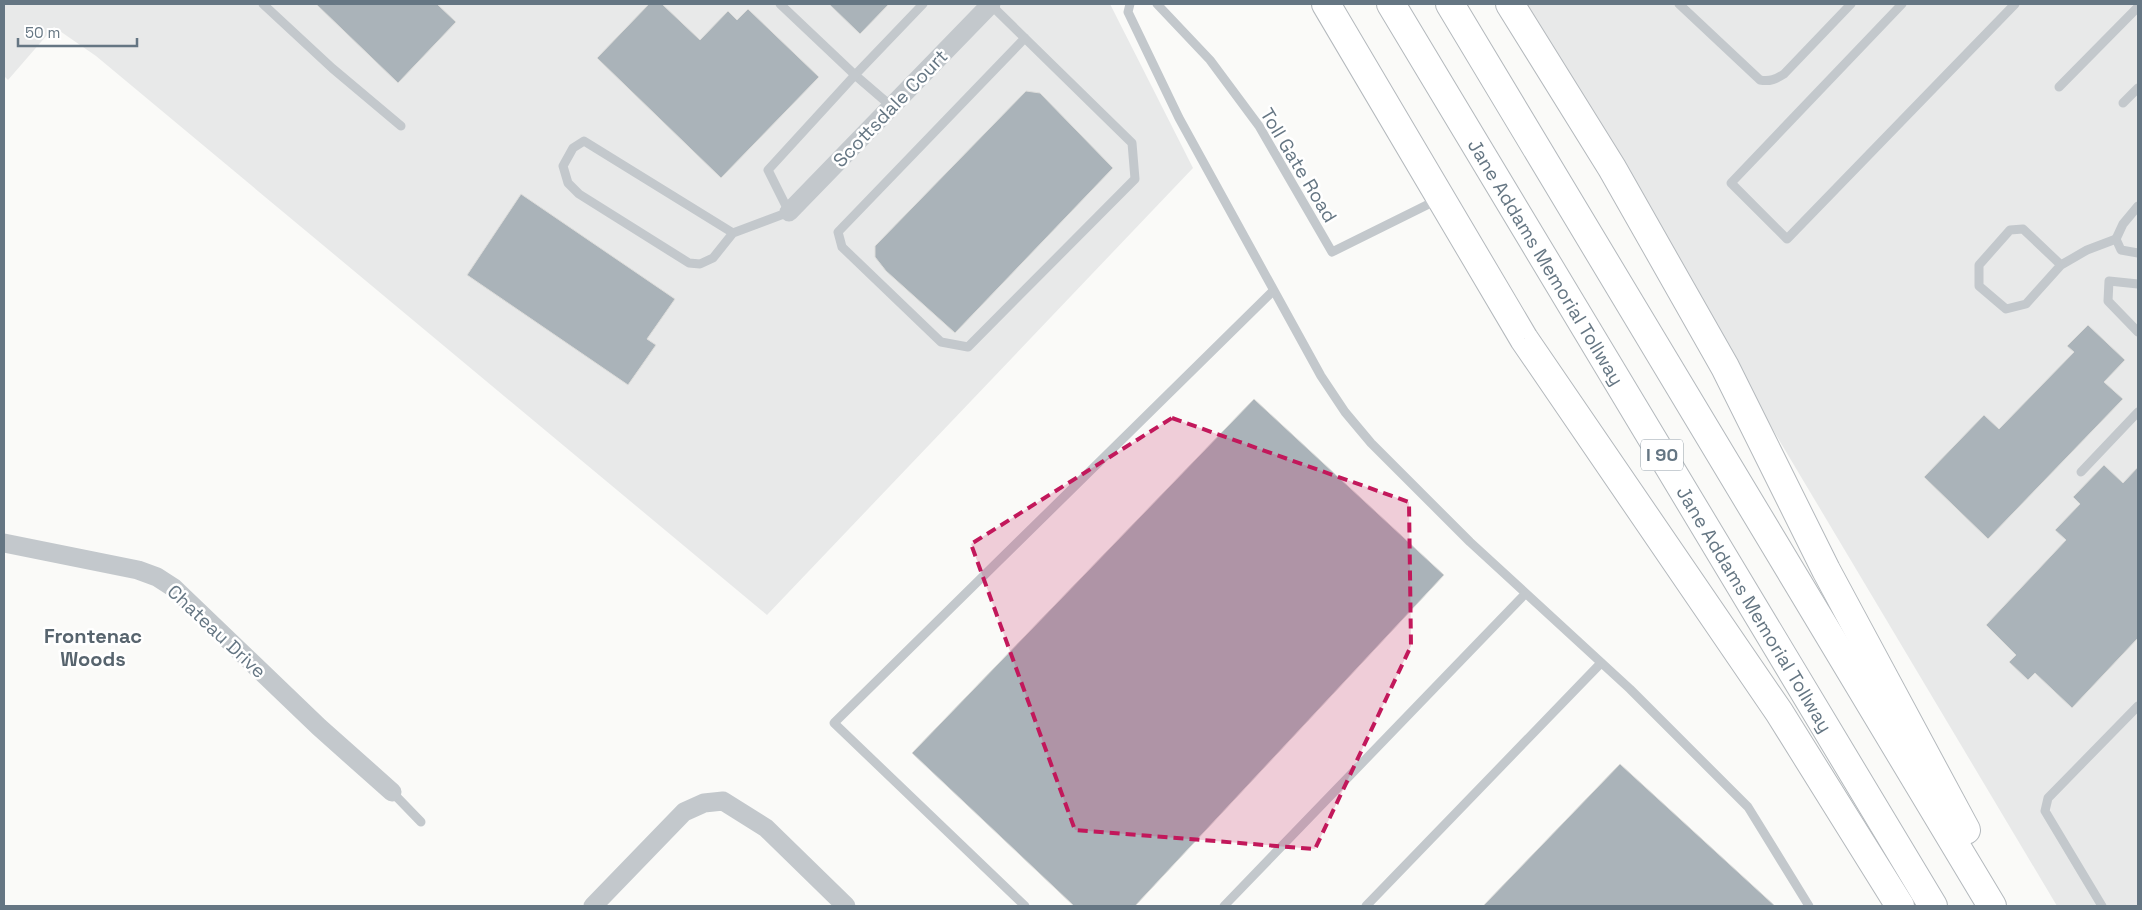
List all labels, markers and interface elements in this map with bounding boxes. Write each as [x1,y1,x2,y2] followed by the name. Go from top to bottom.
[18,15,136,47] scale bar
[25,23,60,42] text: 50 m
[828,44,953,173] street label: Scottsdale Court
[1255,103,1343,227] street label: Toll Gate Road
[1462,134,1629,390] street label: Jane Addams Memorial Tollway
[1641,440,1683,470] road number: I 90
[1671,482,1838,737] street label: Jane Addams Memorial Tollway
[162,579,271,684] street label: Chateau Drive
[44,623,142,672] district label: Frontenac Woods

